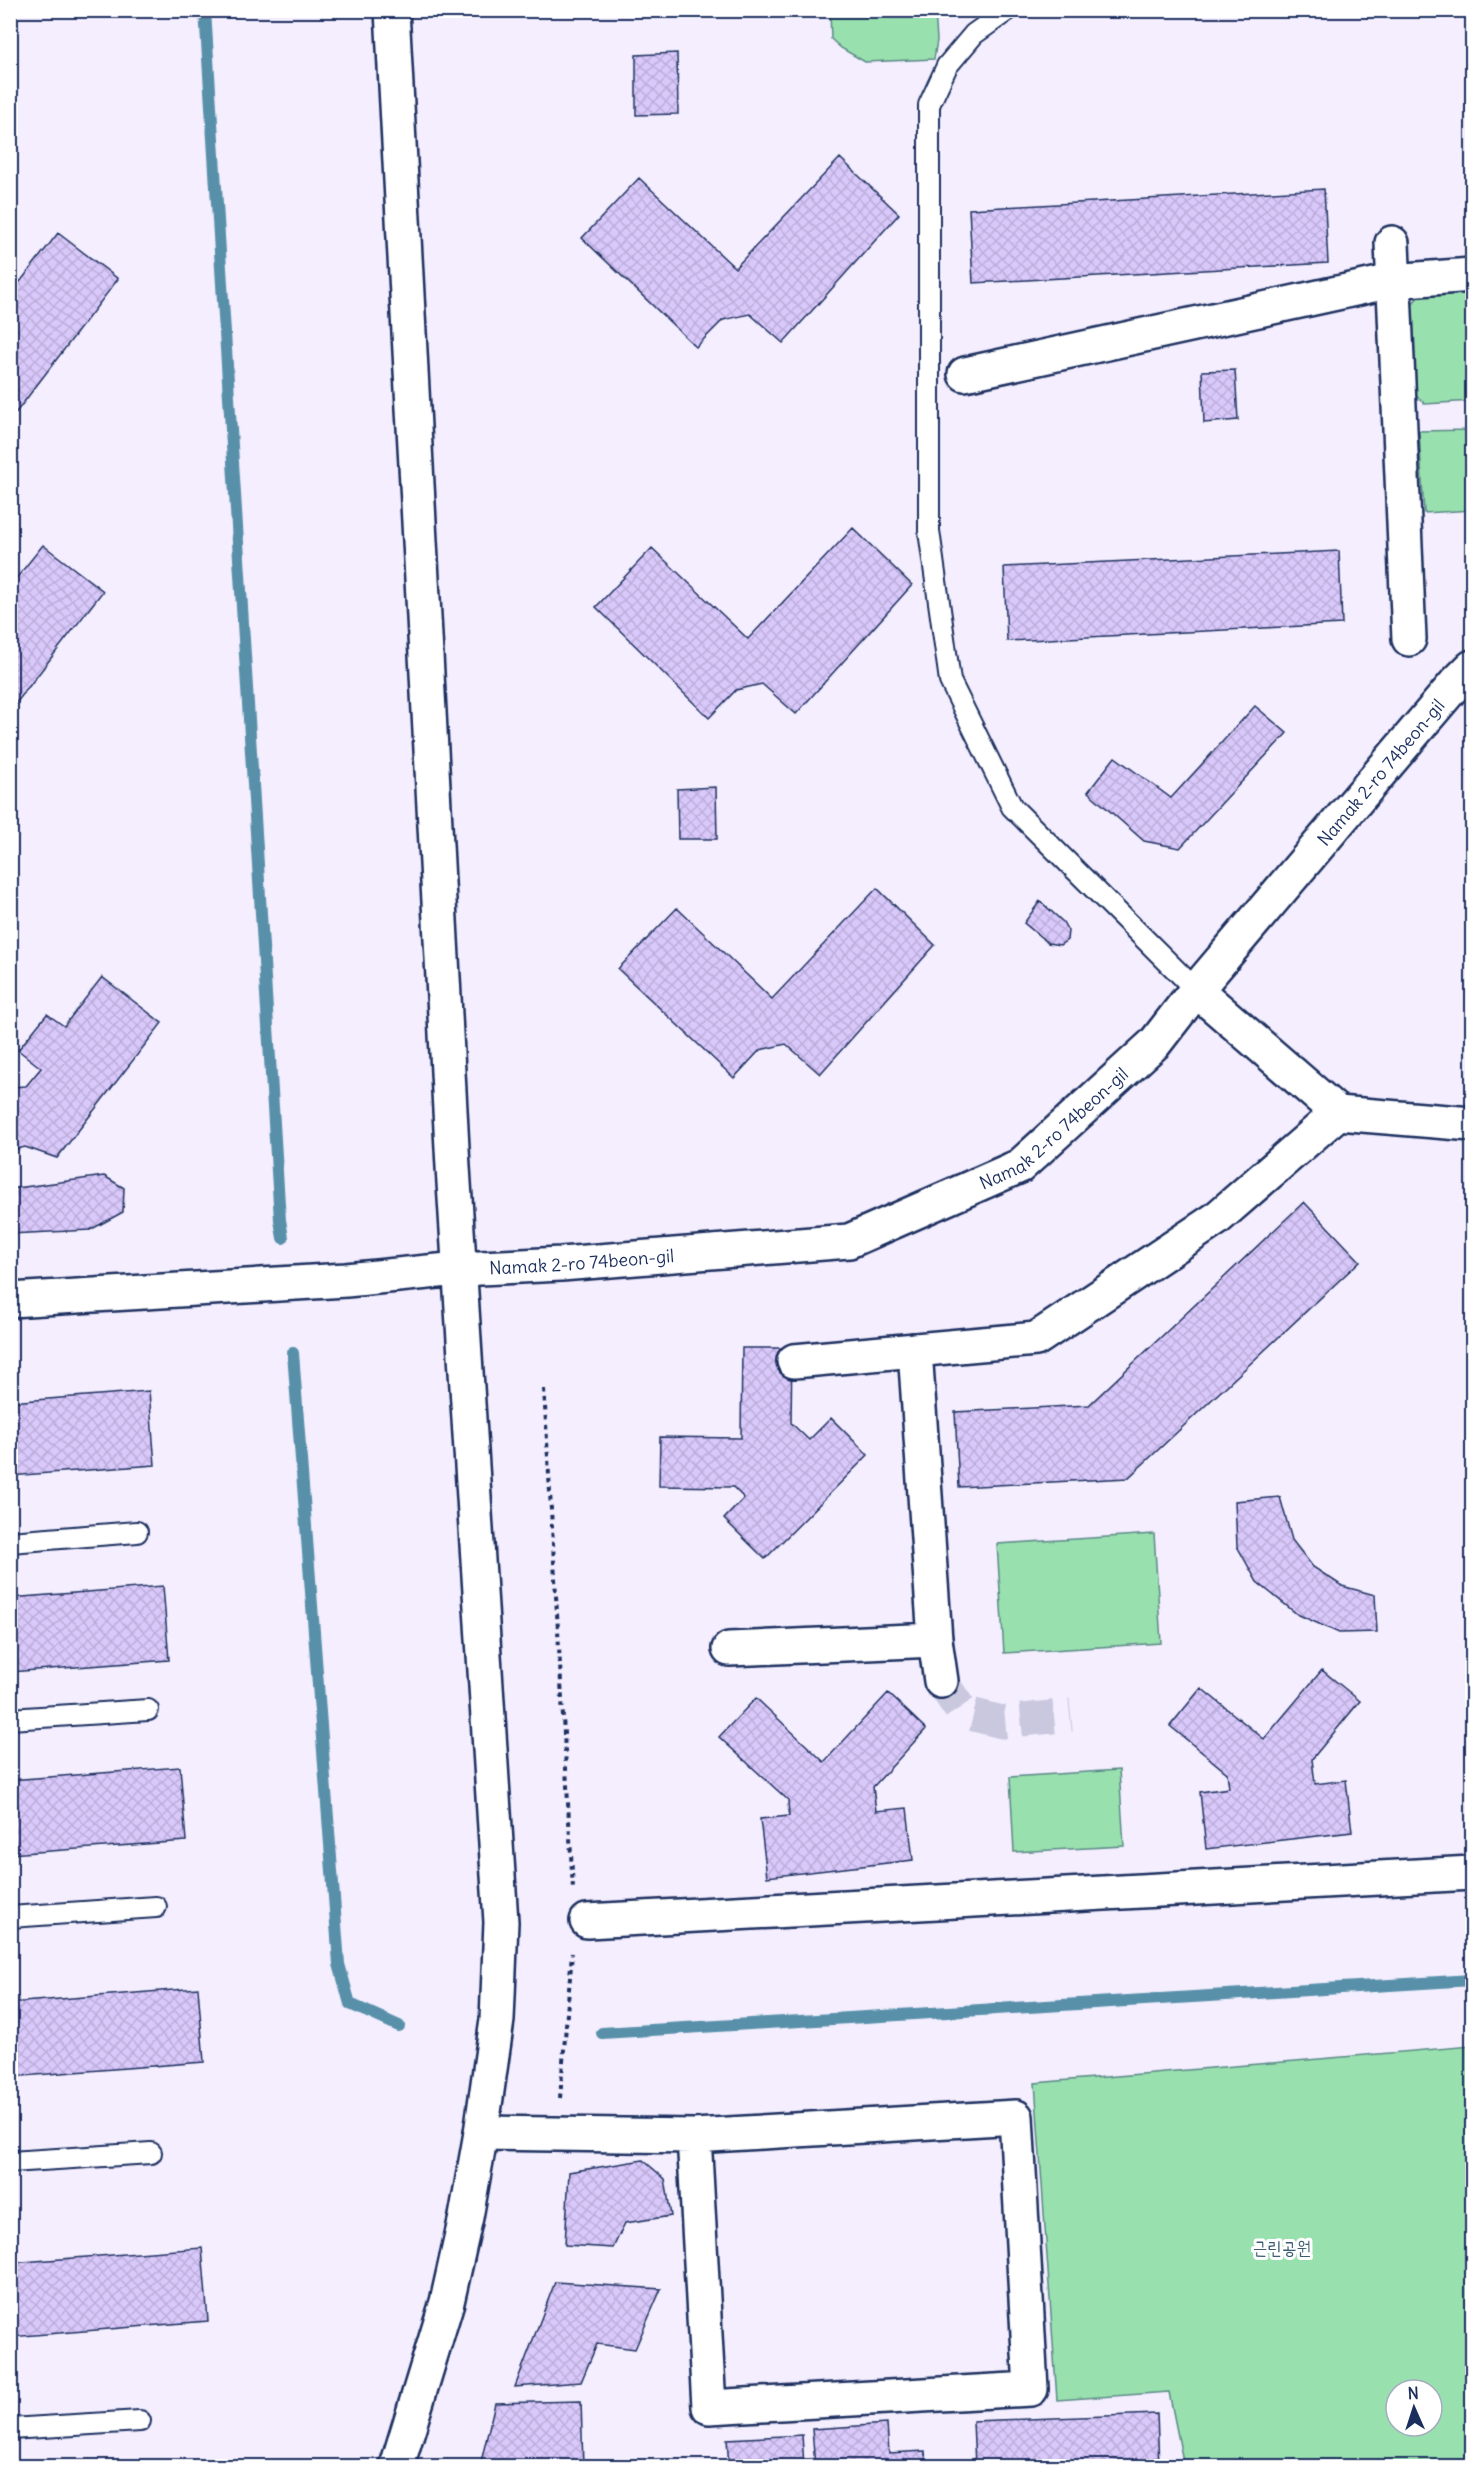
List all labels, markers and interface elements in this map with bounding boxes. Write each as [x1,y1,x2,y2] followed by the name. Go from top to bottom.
[1312,694,1449,850] street label: Namak 2-ro 74beon-gil
[976,1062,1133,1194] street label: Namak 2-ro 74beon-gil
[489,1244,675,1279] street label: Namak 2-ro 74beon-gil
[1253,2236,1311,2259] park label: 근린공원
[1384,2378,1444,2438] north arrow
[1407,2383,1419,2403] text: N

